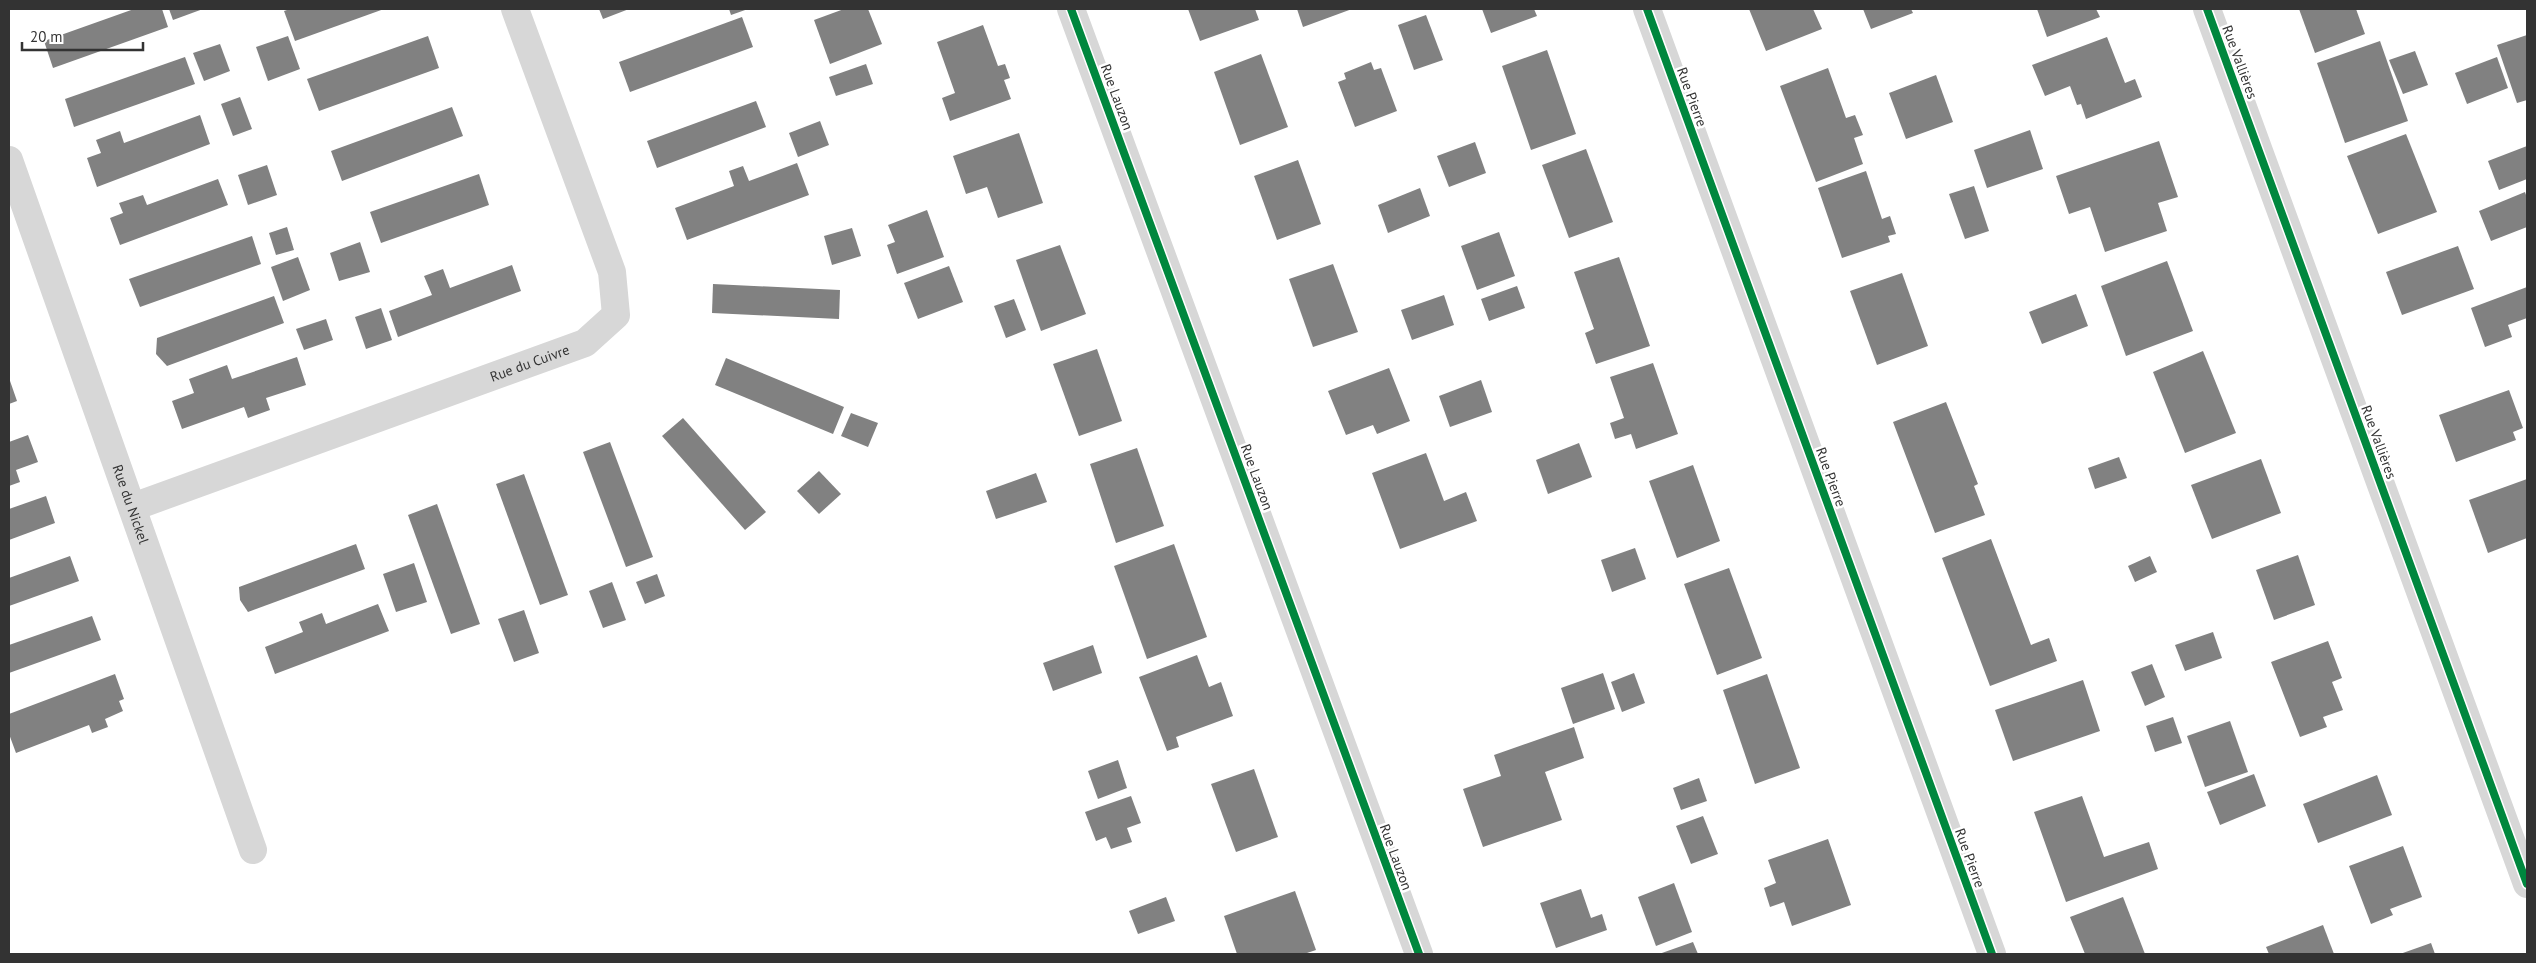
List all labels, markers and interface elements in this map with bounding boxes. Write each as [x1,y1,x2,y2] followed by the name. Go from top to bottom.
[22,20,144,52] scale bar
[2218,23,2262,101] street label: Rue Vallières
[30,27,63,46] text: 20 m
[1097,61,1137,133] street label: Rue Lauzon
[1673,65,1711,129] street label: Rue Pierre
[488,340,572,386] street label: Rue du Cuivre
[2357,403,2401,481] street label: Rue Vallières
[1237,441,1277,513] street label: Rue Lauzon
[1812,445,1850,509] street label: Rue Pierre
[108,462,153,546] street label: Rue du Nickel
[1376,821,1416,893] street label: Rue Lauzon
[1951,826,1989,890] street label: Rue Pierre

